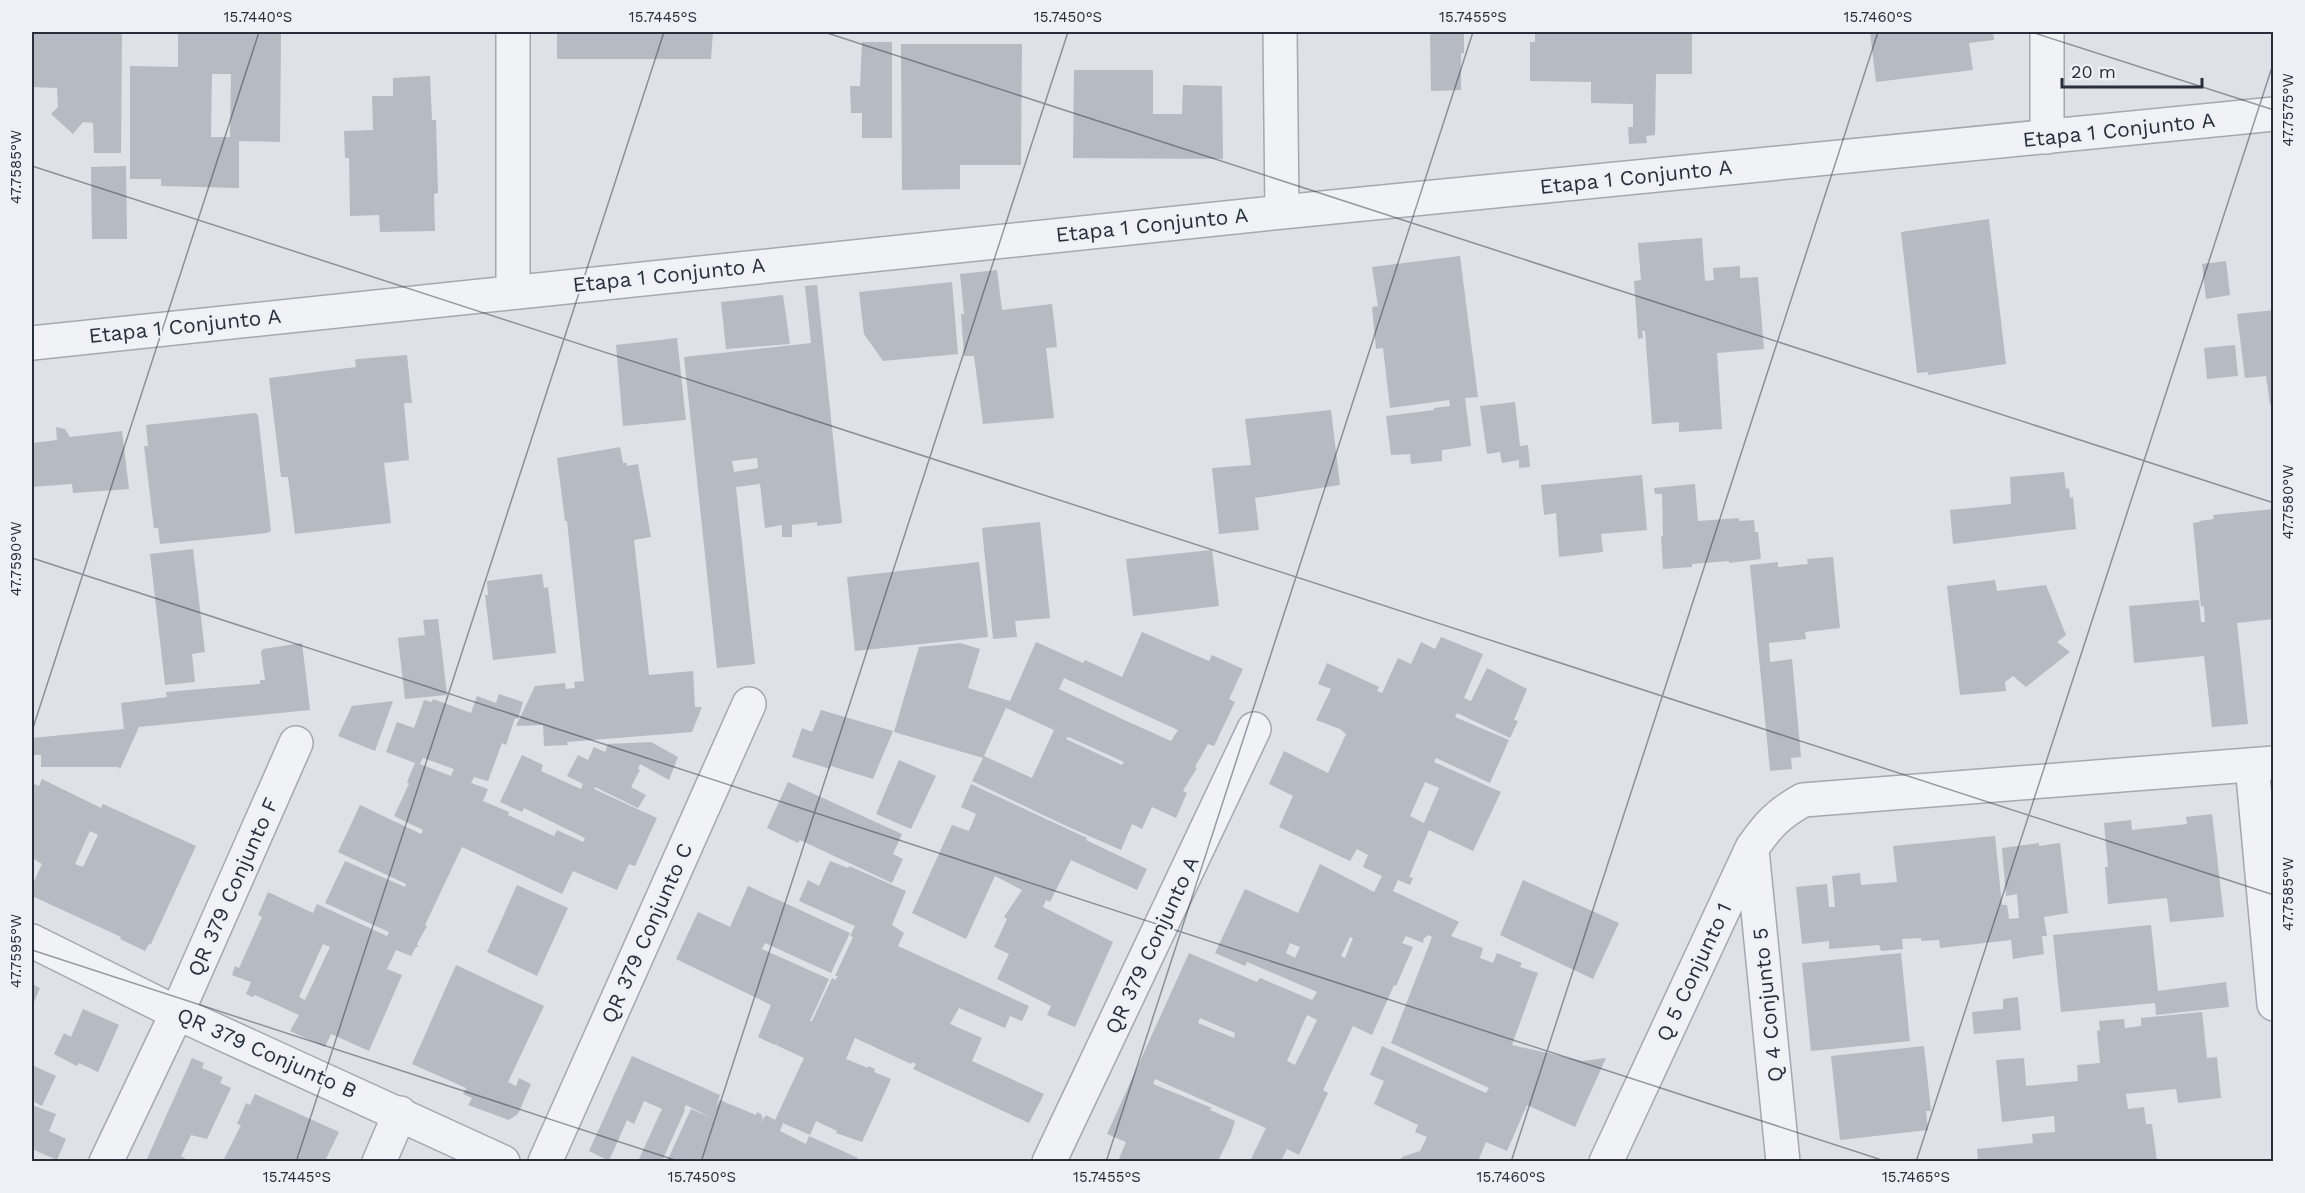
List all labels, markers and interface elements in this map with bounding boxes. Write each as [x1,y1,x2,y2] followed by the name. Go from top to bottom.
[224,8,292,26] text: 15.7440°S
[629,8,697,26] text: 15.7445°S
[1034,8,1102,26] text: 15.7450°S
[1439,8,1507,26] text: 15.7455°S
[1844,8,1912,26] text: 15.7460°S
[2062,51,2202,89] scale bar
[2071,61,2116,82] text: 20 m
[2279,73,2297,147] text: 47.7575°W
[2022,107,2217,152] street label: Etapa 1 Conjunto A
[7,130,25,204] text: 47.7585°W
[1539,154,1734,199] street label: Etapa 1 Conjunto A
[1055,202,1250,247] street label: Etapa 1 Conjunto A
[572,252,767,297] street label: Etapa 1 Conjunto A
[88,303,283,348] street label: Etapa 1 Conjunto A
[2279,464,2297,540] text: 47.7580°W
[7,521,25,597] text: 47.7590°W
[182,794,283,980] street label: QR 379 Conjunto F
[596,839,698,1027] street label: QR 379 Conjunto C
[1099,852,1204,1038] street label: QR 379 Conjunto A
[2279,857,2297,931] text: 47.7585°W
[1651,899,1737,1045] street label: Q 5 Conjunto 1
[7,914,25,988] text: 47.7595°W
[1747,927,1788,1083] street label: Q 4 Conjunto 5
[174,1002,361,1103] street label: QR 379 Conjunto B
[263,1168,331,1186] text: 15.7445°S
[668,1168,736,1186] text: 15.7450°S
[1073,1168,1141,1186] text: 15.7455°S
[1477,1168,1545,1186] text: 15.7460°S
[1882,1168,1950,1186] text: 15.7465°S

